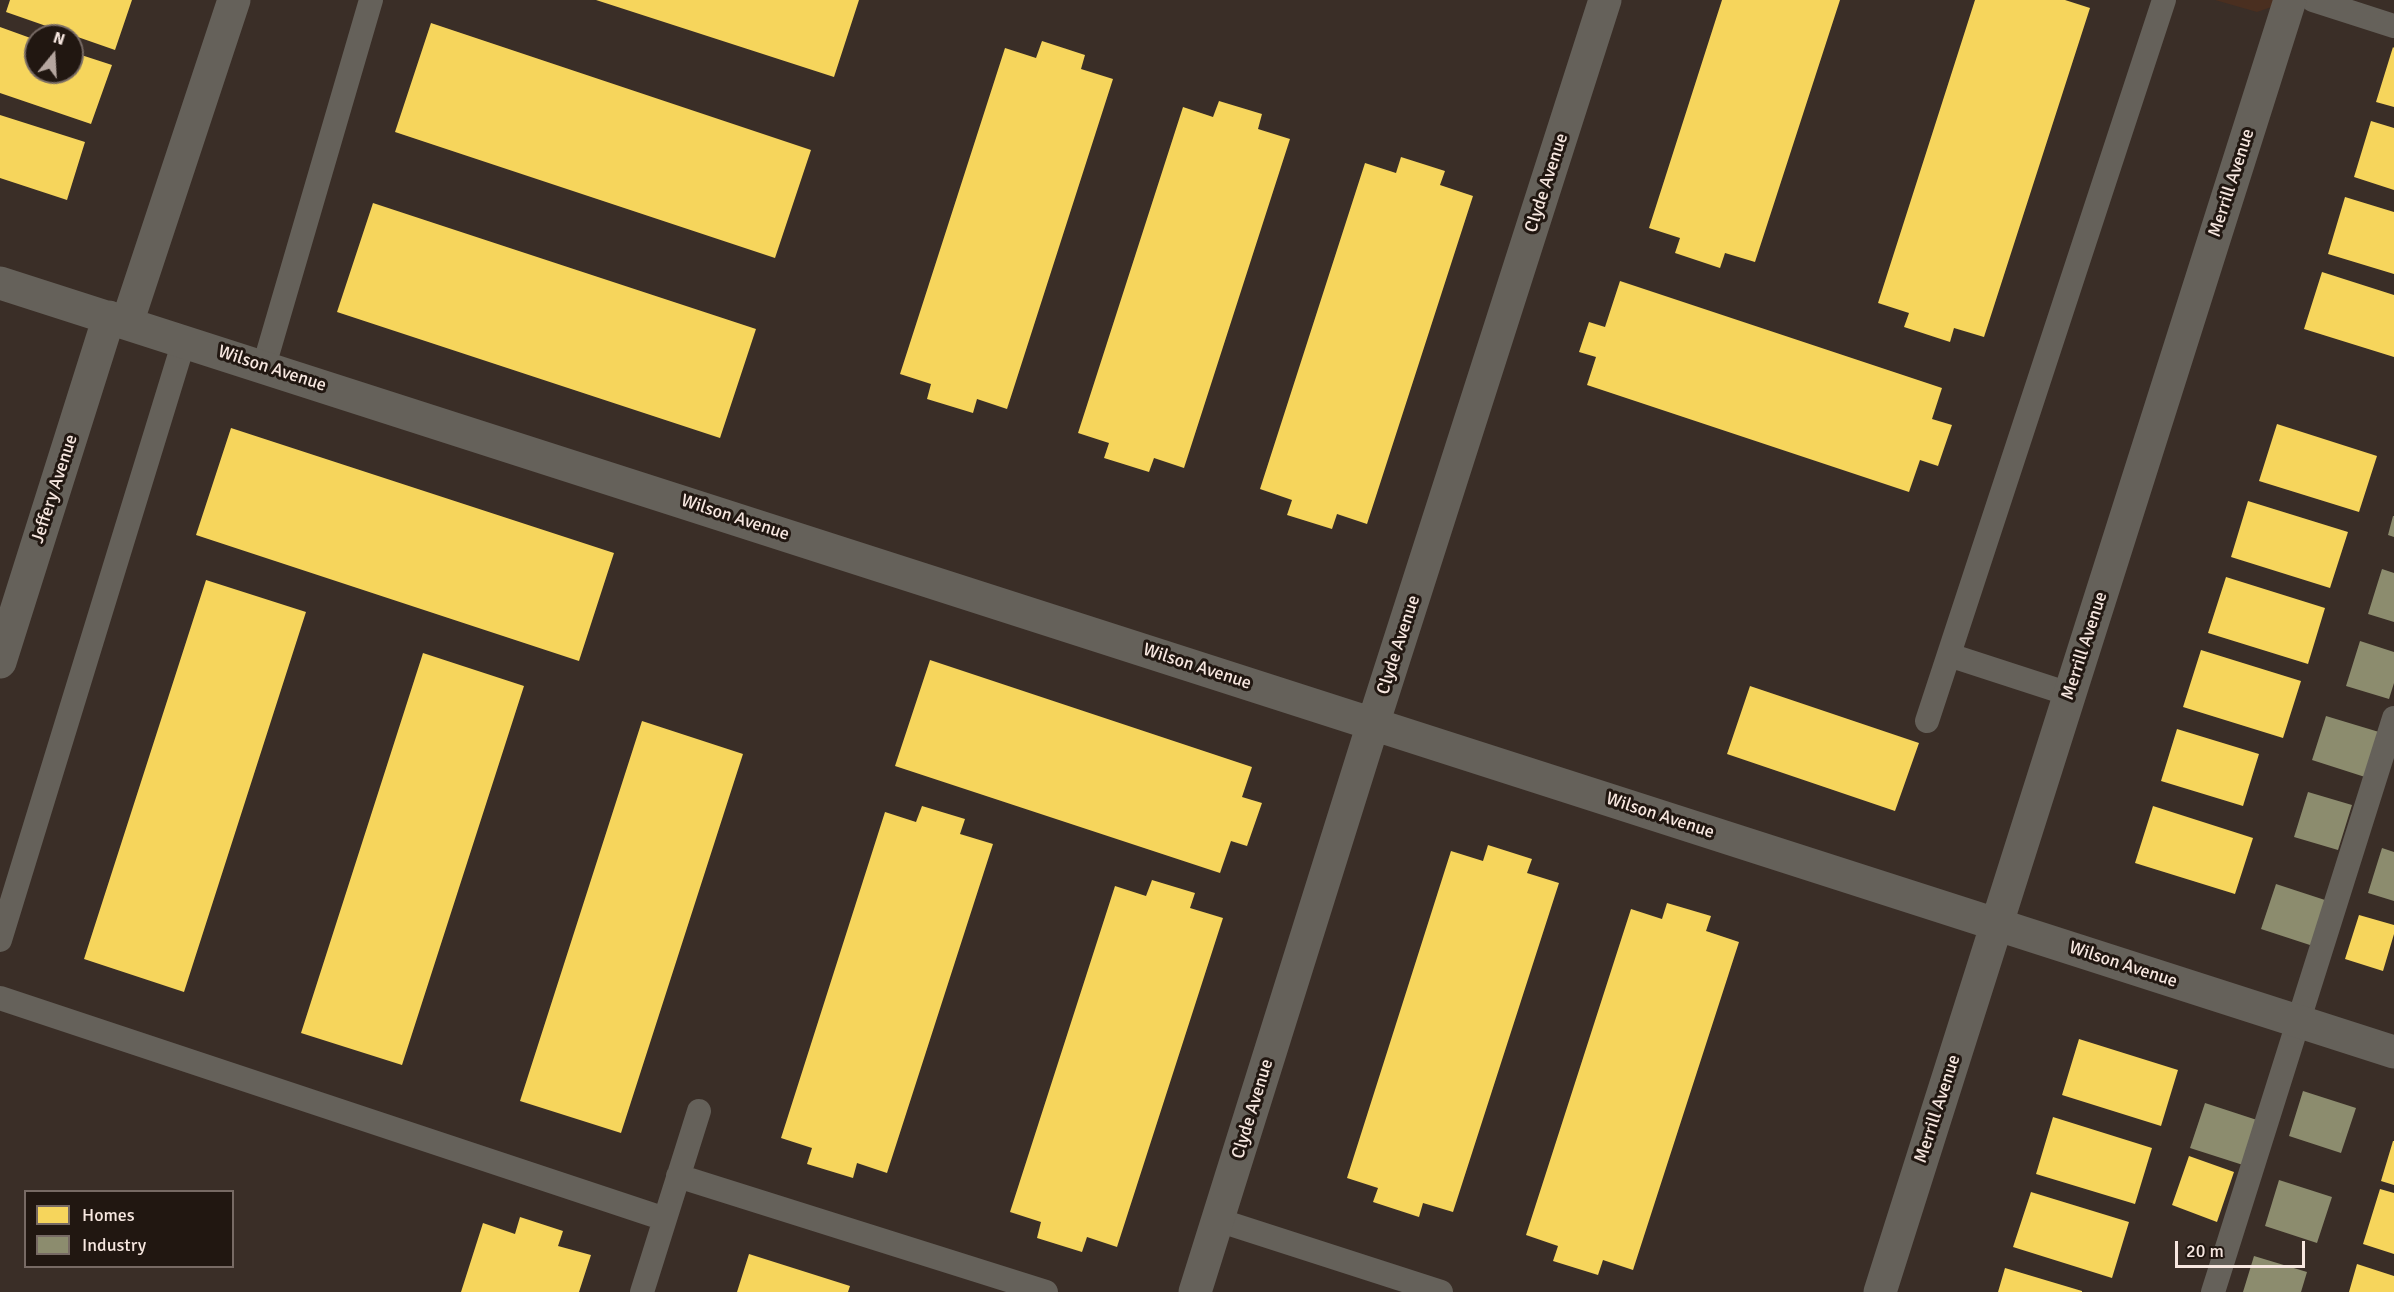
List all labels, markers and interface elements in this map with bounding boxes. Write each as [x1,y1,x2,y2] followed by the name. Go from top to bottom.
[24,24,84,84] north arrow
[51,28,67,50] text: N
[2204,126,2260,240] street label: Merrill Avenue
[1521,131,1573,235] street label: Clyde Avenue
[215,341,329,397] street label: Wilson Avenue
[27,432,83,546] street label: Jeffery Avenue
[678,490,792,546] street label: Wilson Avenue
[2057,589,2113,703] street label: Merrill Avenue
[1373,593,1425,697] street label: Clyde Avenue
[1140,639,1254,695] street label: Wilson Avenue
[1603,788,1717,844] street label: Wilson Avenue
[2066,937,2180,993] street label: Wilson Avenue
[1910,1052,1966,1166] street label: Merrill Avenue
[1228,1057,1278,1161] street label: Clyde Avenue
[24,1190,234,1268] legend
[82,1204,135,1226] text: Homes
[2178,1229,2308,1267] scale bar
[82,1234,146,1256] text: Industry
[2186,1240,2224,1262] text: 20 m

